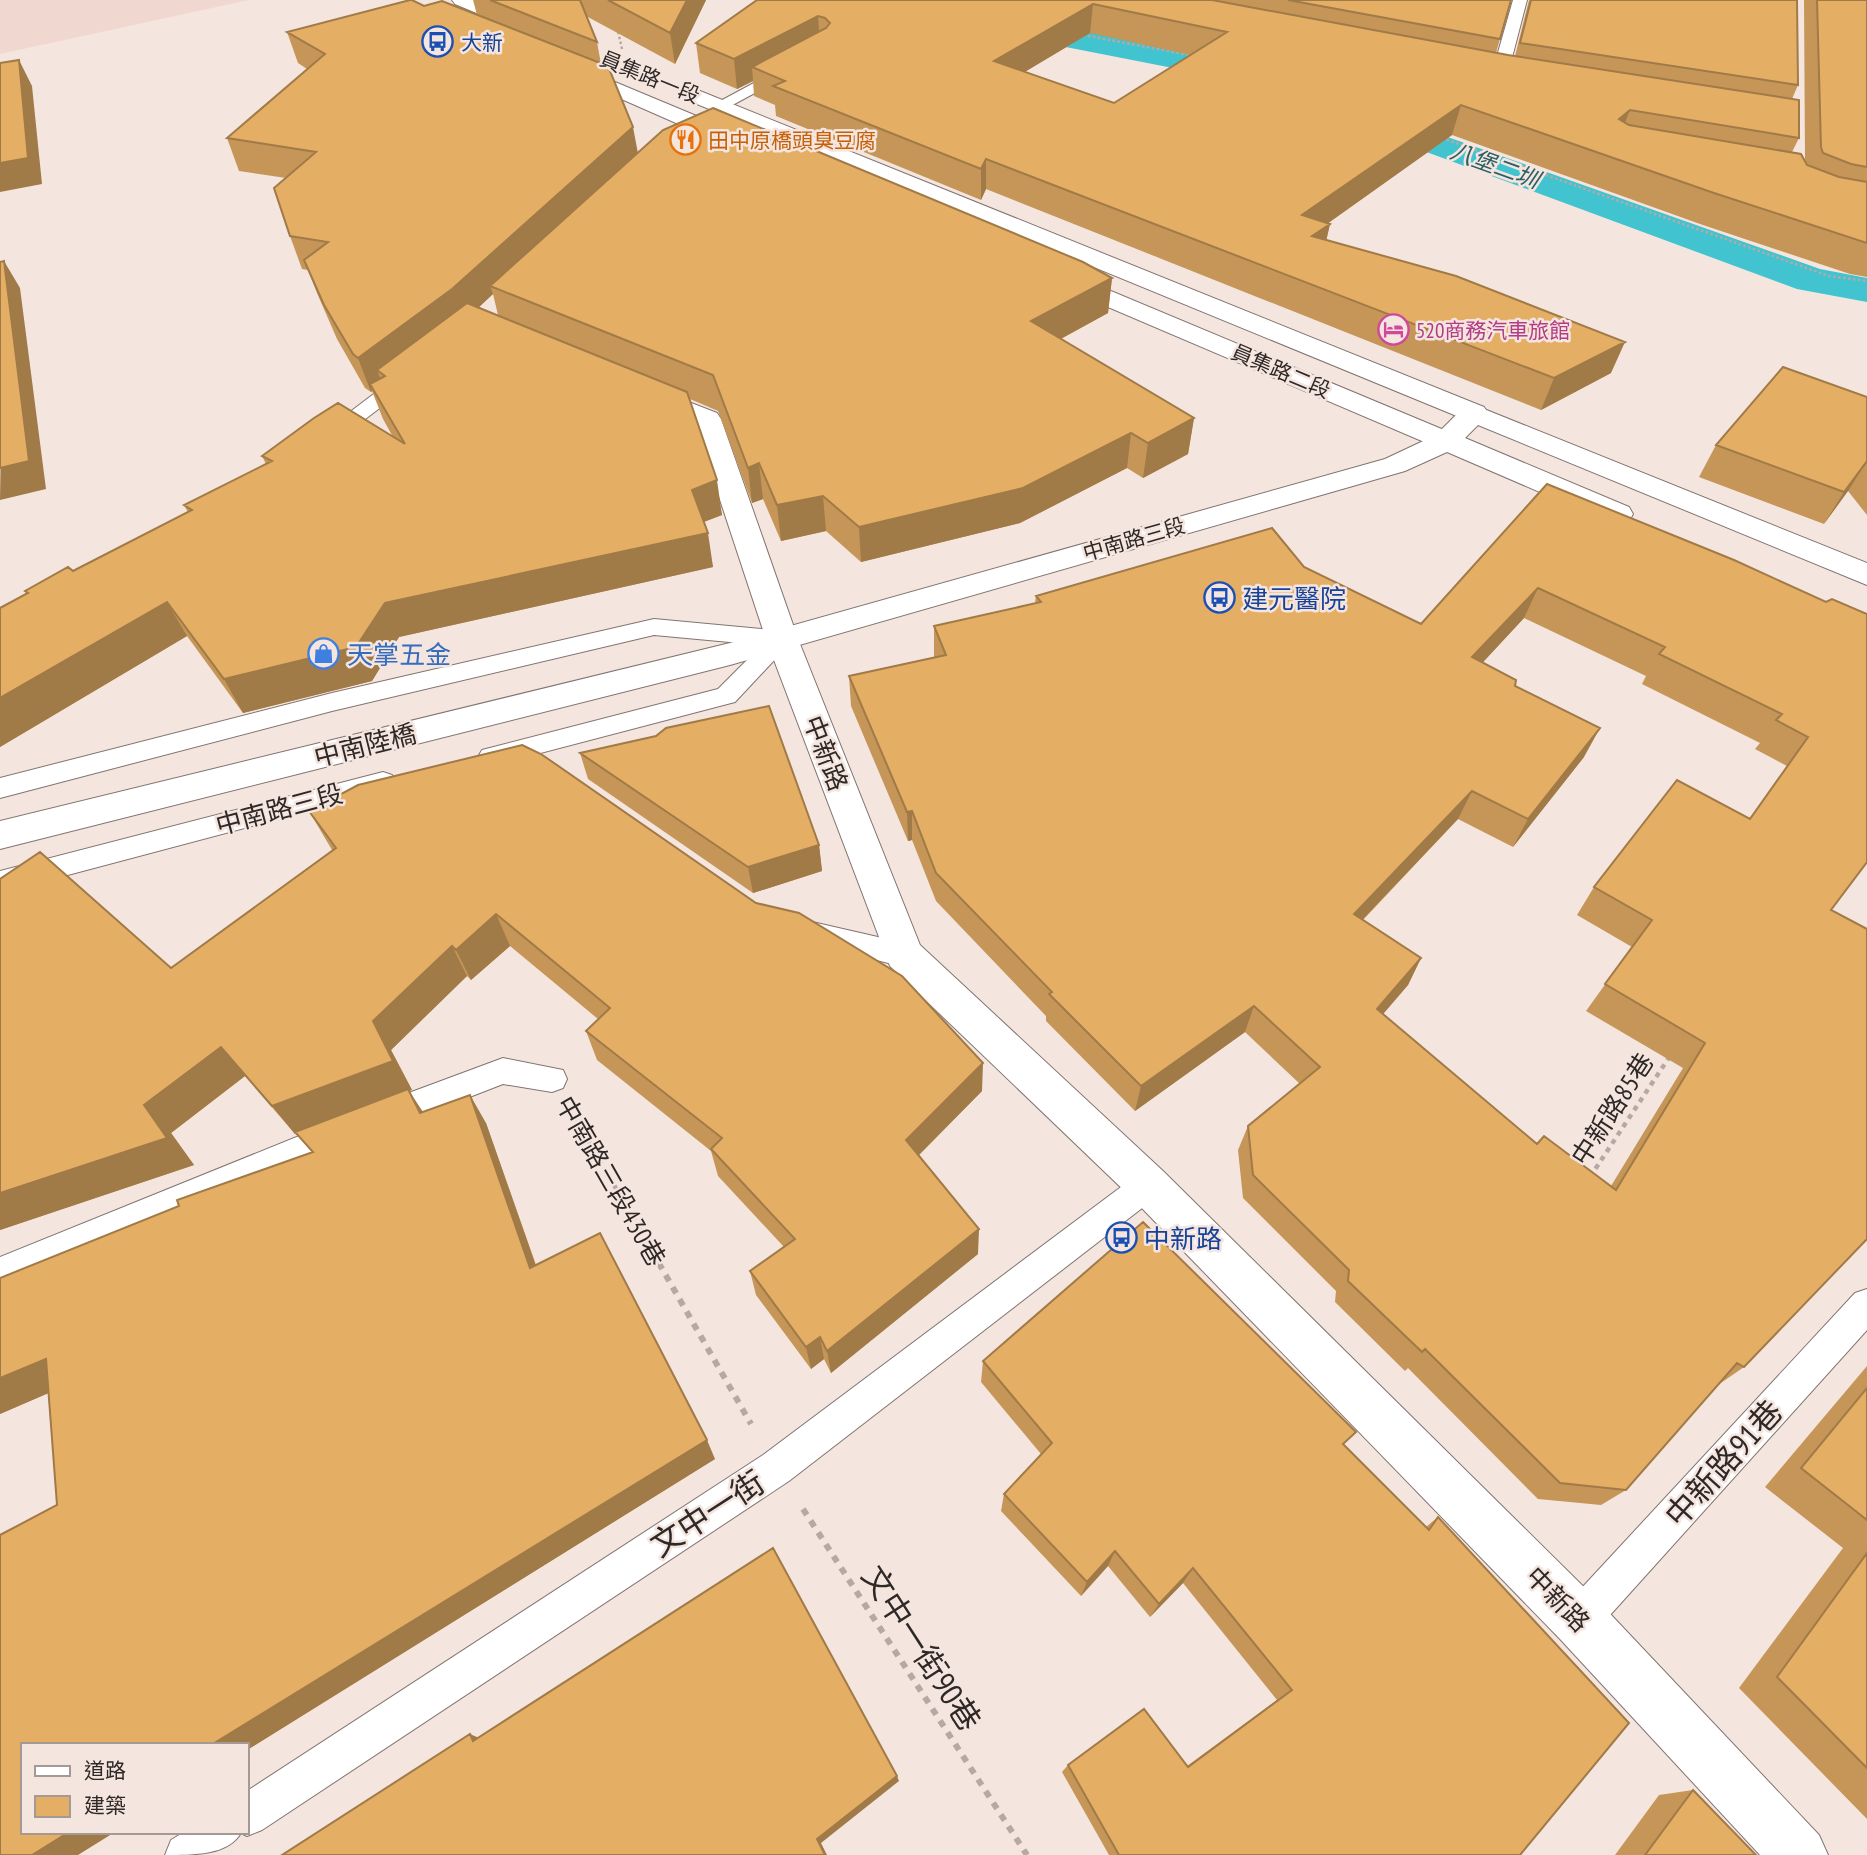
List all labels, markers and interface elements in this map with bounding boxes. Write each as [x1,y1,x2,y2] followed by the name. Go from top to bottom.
[421,25,455,59] bus stop icon: 大新
[461,29,503,56] place label: 大新
[596,45,704,109] street label: 員集路一段
[668,123,702,157] restaurant icon: 田中原橋頭臭豆腐
[708,127,876,154] place label: 田中原橋頭臭豆腐
[1447,136,1546,195] water label: 八堡二圳
[1376,313,1410,347] hotel icon: 520商務汽車旅館
[1416,317,1570,344] place label: 520商務汽車旅館
[1227,338,1335,404] street label: 員集路二段
[1080,512,1188,566] street label: 中南路三段
[1202,581,1236,615] bus stop icon: 建元醫院
[1242,582,1346,615] place label: 建元醫院
[307,637,341,671] shop icon: 天掌五金
[347,638,451,671] place label: 天掌五金
[797,711,855,795] street label: 中新路
[311,716,419,774] street label: 中南陸橋
[212,776,346,842] street label: 中南路三段
[1563,1047,1661,1171] street label: 中新路85巷
[549,1090,673,1272] street label: 中南路三段430巷
[1104,1221,1138,1255] bus stop icon: 中新路
[1144,1222,1222,1255] place label: 中新路
[1655,1391,1791,1535] street label: 中新路91巷
[642,1461,772,1565] street label: 文中一街
[853,1557,991,1739] street label: 文中一街90巷
[1519,1559,1597,1639] street label: 中新路
[21,1743,248,1834] legend
[84,1757,126,1784] text: 道路
[84,1792,126,1819] text: 建築

